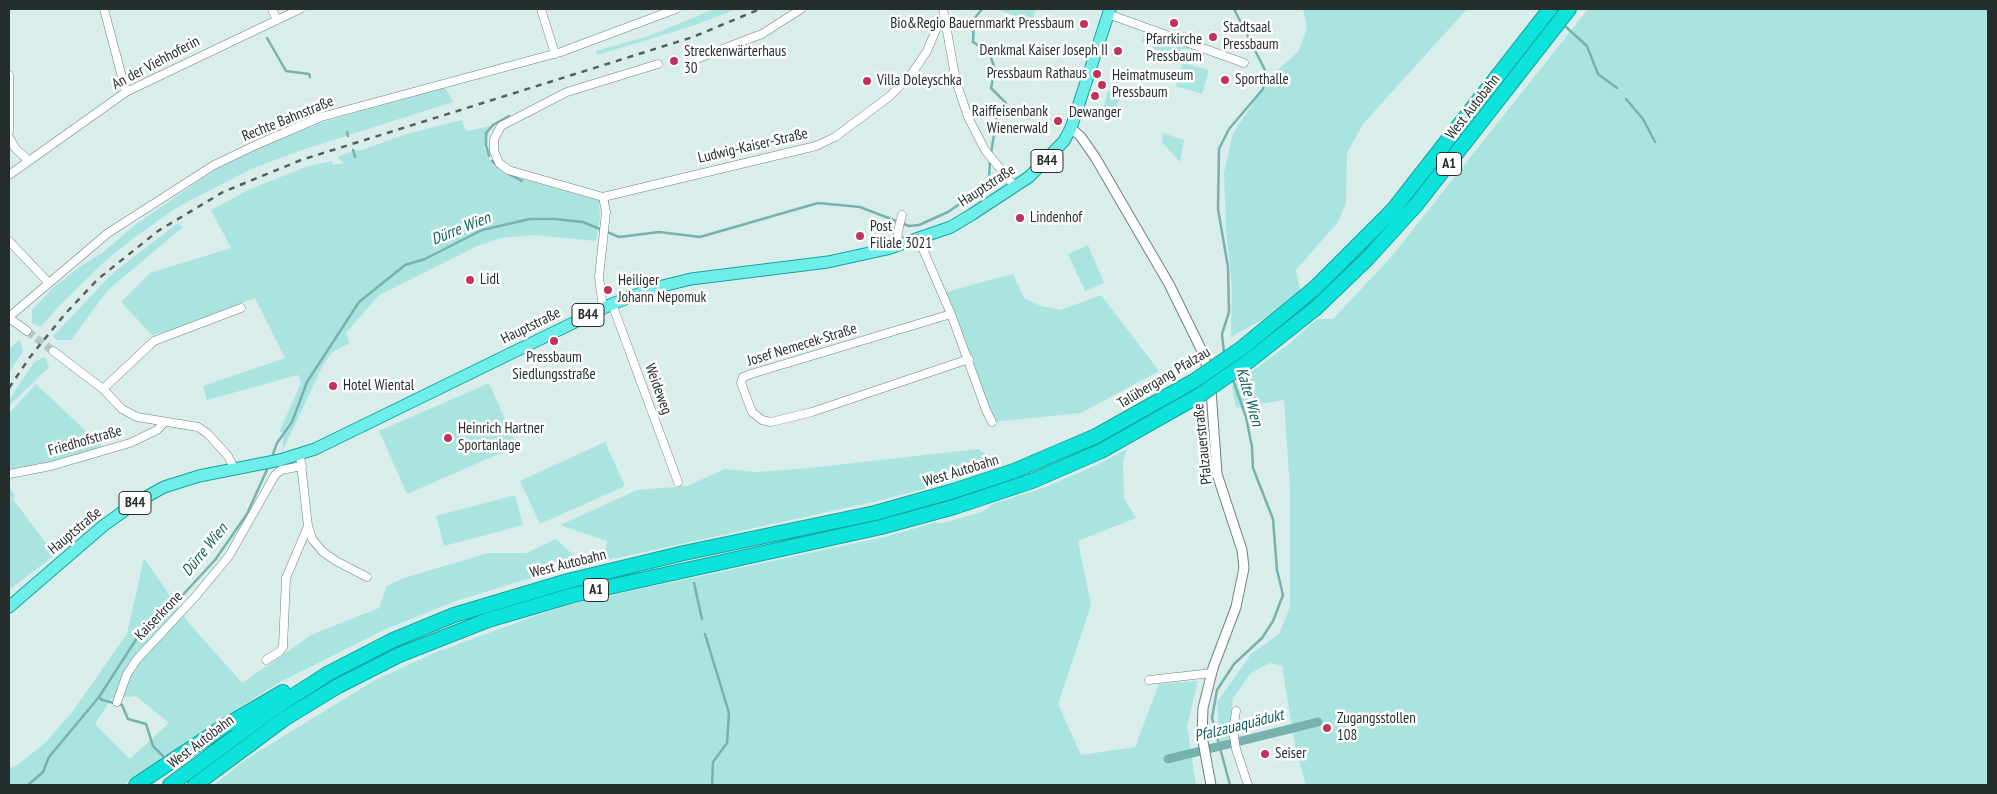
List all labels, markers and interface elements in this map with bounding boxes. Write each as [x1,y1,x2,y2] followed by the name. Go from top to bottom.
[890,15,1074,33] place label: Bio&Regio Bauernmarkt Pressbaum
[1168,17,1180,29] marker: Pfarrkirche Pressbaum
[1078,18,1090,30] marker: Bio&Regio Bauernmarkt Pressbaum
[1223,19,1279,54] place label: Stadtsaal Pressbaum
[1146,31,1202,66] place label: Pfarrkirche Pressbaum
[1207,31,1219,43] marker: Stadtsaal Pressbaum
[109,32,203,94] street label: An der Viehhoferin
[980,42,1108,60] place label: Denkmal Kaiser Joseph II
[684,43,786,78] place label: Streckenwärterhaus 30
[1112,45,1124,57] marker: Denkmal Kaiser Joseph II
[668,55,680,67] marker: Streckenwärterhaus 30
[987,65,1087,83] place label: Pressbaum Rathaus
[1112,67,1193,102] place label: Heimatmuseum Pressbaum
[1091,68,1103,80] marker: Pressbaum Rathaus
[1235,71,1289,89] place label: Sporthalle
[1442,71,1504,143] street label: West Autobahn
[877,72,962,90] place label: Villa Doleyschka
[1219,74,1231,86] marker: Sporthalle
[861,75,873,87] marker: Villa Doleyschka
[1096,79,1108,91] marker: Heimatmuseum Pressbaum
[1089,90,1101,102] marker: Dewanger
[240,92,336,146] street label: Rechte Bahnstraße
[972,103,1048,138] place label: Raiffeisenbank Wienerwald
[1069,104,1121,122] place label: Dewanger
[1052,115,1064,127] marker: Raiffeisenbank Wienerwald
[696,125,810,167] street label: Ludwig-Kaiser-Straße
[1031,150,1063,172] road number: B44
[1436,152,1462,175] road number: A1
[955,161,1019,211] street label: Hauptstraße
[429,208,493,250] water label: Dürre Wien
[1030,209,1082,227] place label: Lindenhof
[1014,212,1026,224] marker: Lindenhof
[870,218,932,253] place label: Post Filiale 3021
[854,230,866,242] marker: Post Filiale 3021
[480,271,499,289] place label: Lidl
[618,272,706,307] place label: Heiliger Johann Nepomuk
[464,274,476,286] marker: Lidl
[602,284,614,296] marker: Heiliger Johann Nepomuk
[498,304,564,348] street label: Hauptstraße
[572,304,604,326] road number: B44
[745,320,859,370] street label: Josef Nemecek-Straße
[548,335,560,347] marker: Pressbaum Siedlungsstraße
[1114,343,1214,413] street label: Talübergang Pfalzau
[512,349,596,384] place label: Pressbaum Siedlungsstraße
[641,361,675,417] street label: Weideweg
[1232,366,1266,428] water label: Kalte Wien
[343,377,414,395] place label: Hotel Wiental
[327,380,339,392] marker: Hotel Wiental
[1190,403,1216,485] street label: Pfalzauerstraße
[458,420,544,455] place label: Heinrich Hartner Sportanlage
[46,422,124,460] street label: Friedhofstraße
[442,432,454,444] marker: Heinrich Hartner Sportanlage
[921,451,1001,491] street label: West Autobahn
[119,492,151,514] road number: B44
[45,504,105,558] street label: Hauptstraße
[178,520,232,580] water label: Dürre Wien
[528,546,608,582] street label: West Autobahn
[584,578,608,602] road number: A1
[131,588,187,644] street label: Kaiserkrone
[1192,706,1286,746] water label: Pfalzauaquädukt
[1337,710,1416,745] place label: Zugangsstollen 108
[164,711,238,773] street label: West Autobahn
[1321,722,1333,734] marker: Zugangsstollen 108
[1275,745,1306,763] place label: Seiser
[1259,748,1271,760] marker: Seiser

